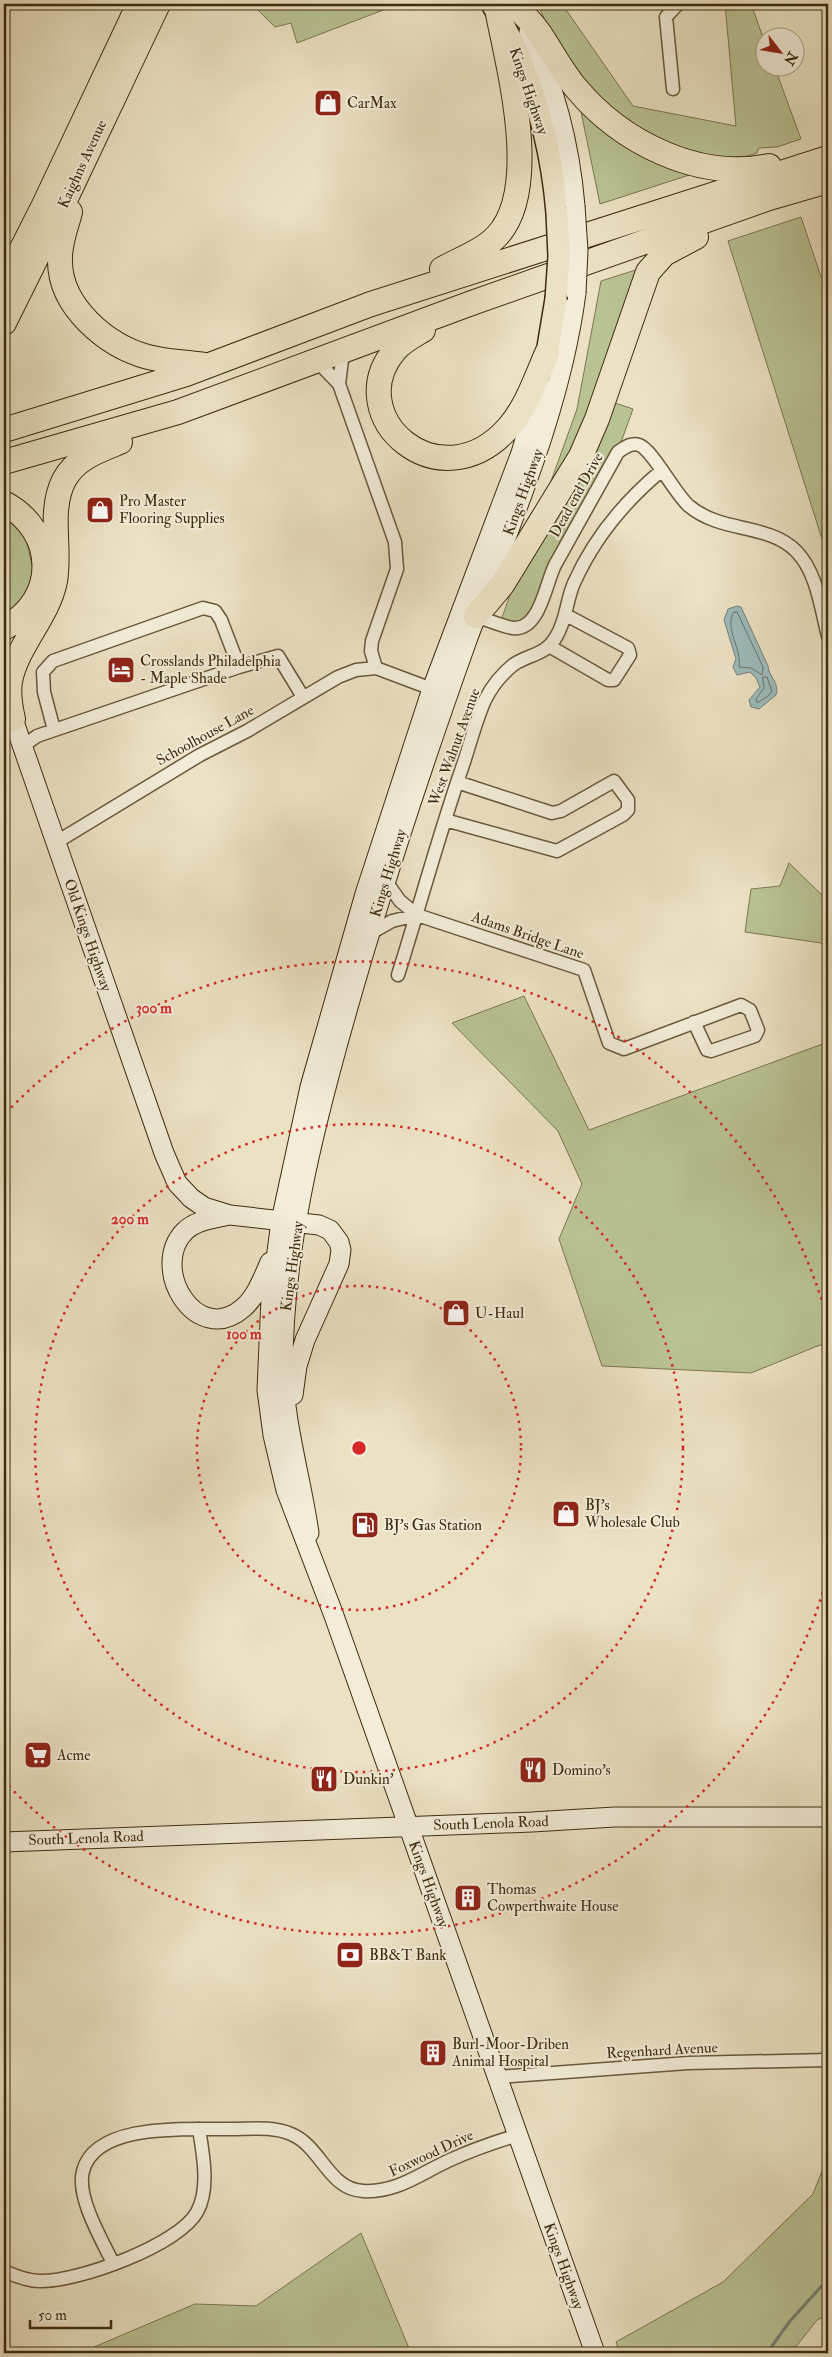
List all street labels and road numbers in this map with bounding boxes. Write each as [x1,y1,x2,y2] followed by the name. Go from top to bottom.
[505,45,552,138] street label: Kings Highway
[54,117,111,211] street label: Kaighns Avenue
[499,446,548,538] street label: Kings Highway
[545,450,608,541] street label: Dead end Drive
[424,686,485,810] street label: West Walnut Avenue
[153,701,257,770] street label: Schoolhouse Lane
[366,826,411,919] street label: Kings Highway
[59,877,116,994] street label: Old Kings Highway
[468,907,586,964] street label: Adams Bridge Lane
[277,1219,308,1312] street label: Kings Highway
[433,1812,550,1835] street label: South Lenola Road
[28,1827,145,1850] street label: South Lenola Road
[404,1838,453,1931] street label: Kings Highway
[606,2038,718,2063] street label: Regenhard Avenue
[386,2126,477,2181] street label: Foxwood Drive
[539,2220,588,2313] street label: Kings Highway

